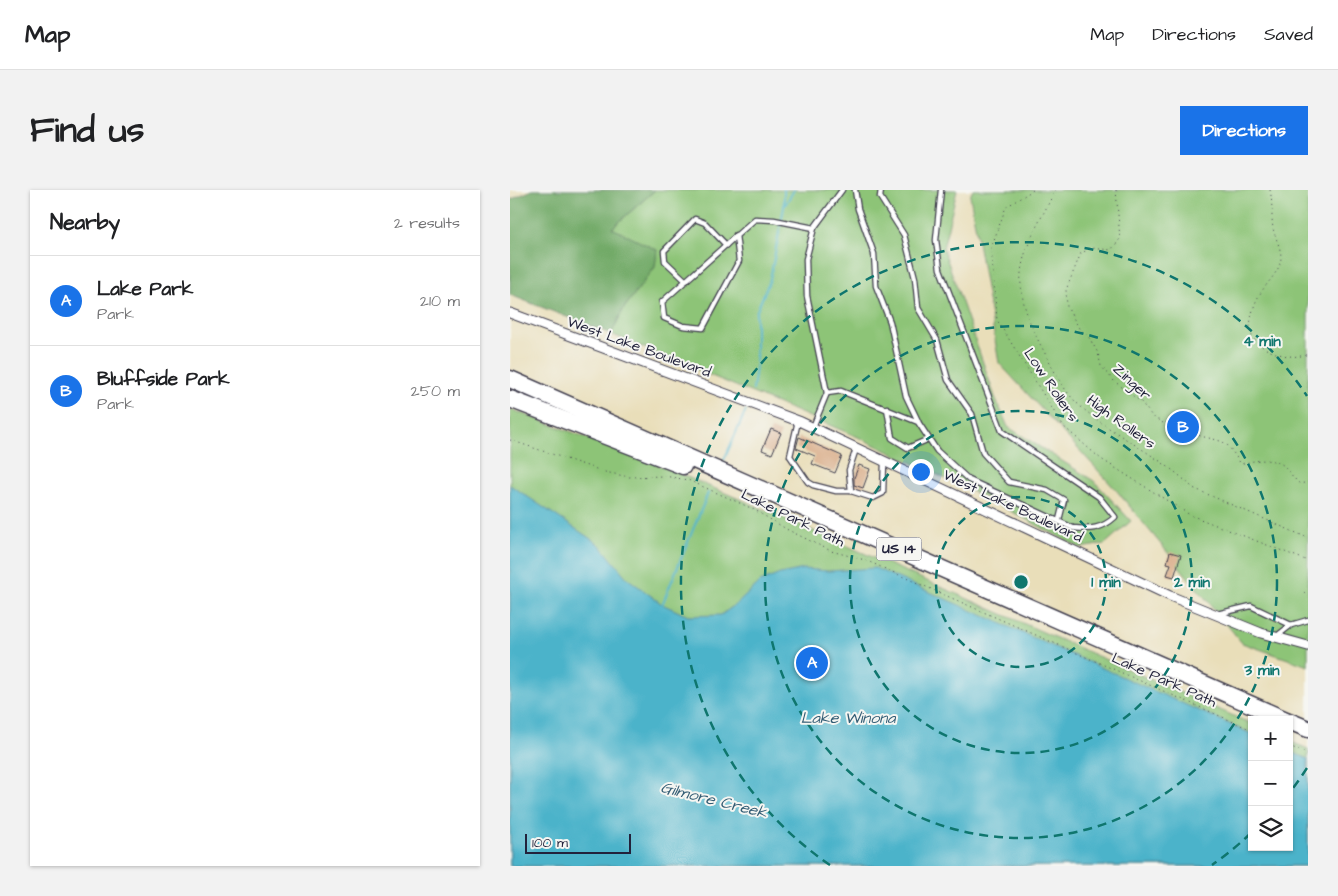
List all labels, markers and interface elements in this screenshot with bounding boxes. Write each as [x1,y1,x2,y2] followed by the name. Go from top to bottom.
[25,18,70,52] text: Map
[1090,22,1124,47] text: Map
[1152,22,1236,47] text: Directions
[1264,22,1313,47] text: Saved
[30,106,144,155] text: Find us
[1180,106,1308,155] button: Directions
[50,208,120,237] text: Nearby
[394,212,460,234] text: 2 results
[97,276,193,303] text: Lake Park
[61,290,71,312] text: A
[420,290,460,312] text: 210 m
[97,303,134,325] text: Park
[564,311,714,383] street label: West Lake Boulevard
[1243,331,1281,352] text: 4 min
[1019,344,1084,426] street label: Low Rollers
[1107,359,1156,406] street label: Zinger
[97,366,230,393] text: Bluffside Park
[60,380,72,402] text: B
[411,380,460,402] text: 250 m
[1082,390,1160,455] street label: High Rollers
[97,393,134,415] text: Park
[1167,408,1199,446] pin: B
[908,459,934,485] your location
[940,464,1086,548] street label: West Lake Boulevard
[738,484,849,552] street label: Lake Park Path
[876,538,922,560] road number: US 14
[1091,572,1121,593] text: 1 min
[1173,572,1211,593] text: 2 min
[1012,573,1030,591] centre of rings
[796,644,828,682] pin: A
[1108,647,1220,713] street label: Lake Park Path
[1243,660,1280,681] text: 3 min
[801,707,896,729] water label: Lake Winona
[1248,716,1293,851] map controls
[1248,716,1293,761] button: +
[1248,761,1293,806] button: −
[659,776,771,824] water label: Gilmore Creek
[1248,806,1293,851] button: layers
[525,831,631,854] scale bar
[532,833,568,853] text: 100 m

